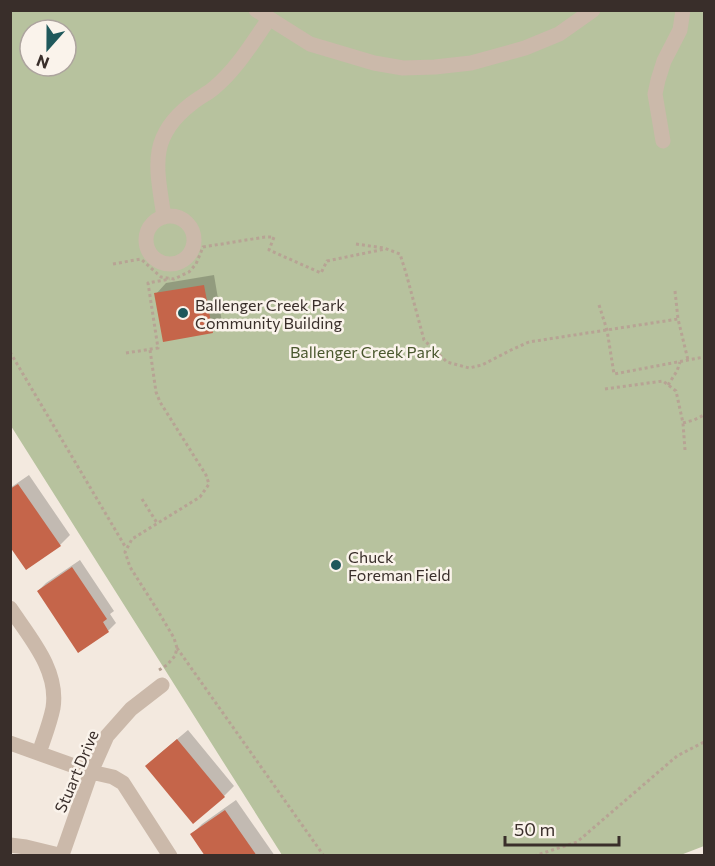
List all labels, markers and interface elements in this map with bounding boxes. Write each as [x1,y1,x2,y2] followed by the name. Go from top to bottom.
[18,18,78,78] north arrow
[33,51,51,73] text: N
[195,295,345,332] place label: Ballenger Creek Park Community Building
[176,306,190,320] marker: Ballenger Creek Park Community Building
[290,342,440,361] park label: Ballenger Creek Park
[348,547,451,584] place label: Chuck Foreman Field
[329,558,343,572] marker: Chuck Foreman Field
[50,727,102,815] street label: Stuart Drive
[505,809,619,847] scale bar
[514,818,555,840] text: 50 m

